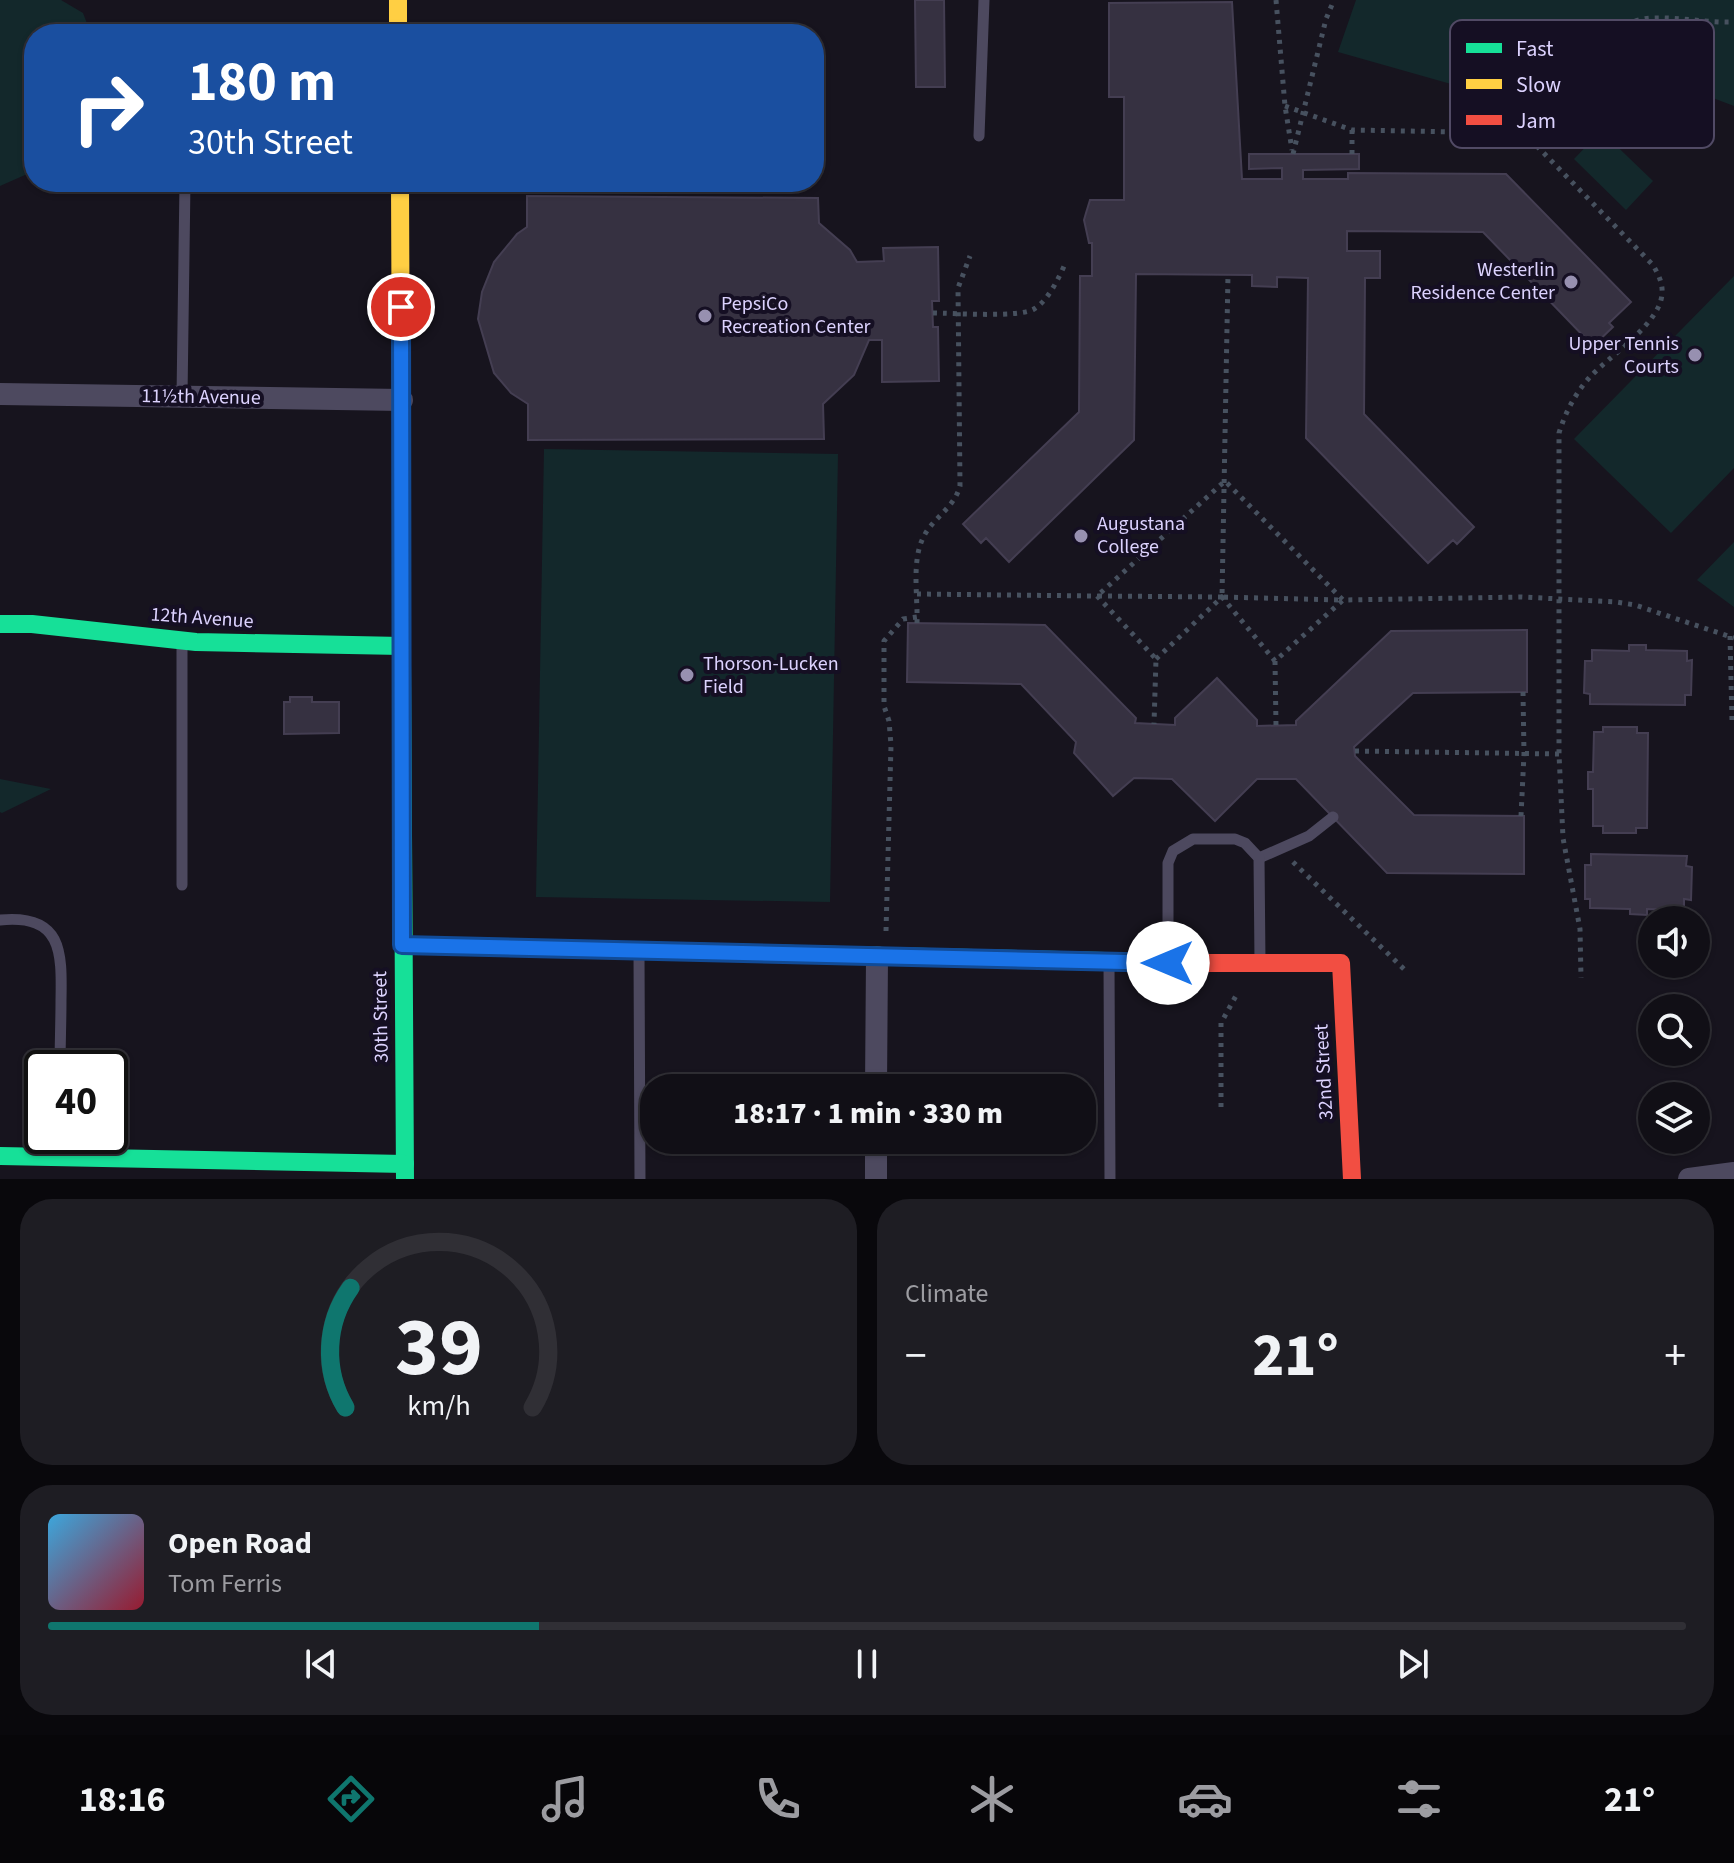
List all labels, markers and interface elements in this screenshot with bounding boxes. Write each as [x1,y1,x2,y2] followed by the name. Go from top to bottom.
[1450,20,1714,148] legend
[1516,33,1554,65] text: Fast
[188,43,336,122] text: 180 m
[56,56,160,160] icon: right
[1516,69,1561,101] text: Slow
[1516,105,1556,137] text: Jam
[188,117,353,168] text: 30th Street
[1410,256,1555,307] place label: Westerlin Residence Center
[367,273,435,341] pin
[1562,273,1580,291] marker: Westerlin Residence Center
[379,285,423,329] icon: arrive
[721,290,871,341] place label: PepsiCo Recreation Center
[696,307,714,325] marker: PepsiCo Recreation Center
[1569,330,1679,381] place label: Upper Tennis Courts
[1686,346,1704,364] marker: Upper Tennis Courts
[141,382,261,412] street label: 11½th Avenue
[1097,510,1185,561] place label: Augustana College
[1072,527,1090,545] marker: Augustana College
[150,600,255,636] street label: 12th Avenue
[703,650,839,701] place label: Thorson-Lucken Field
[678,666,696,684] marker: Thorson-Lucken Field
[1638,906,1710,1154] map controls
[1638,906,1710,978] button: sound
[1126,921,1210,1005] position arrow
[366,971,396,1063] street label: 30th Street
[1638,994,1710,1066] button: search
[1307,1023,1340,1121] street label: 32nd Street
[24,1050,128,1154] speed limit sign: 40
[1638,1082,1710,1154] button: layers
[733,1092,1003,1135] text: 18:17 · 1 min · 330 m
[905,1275,989,1312] text: Climate
[395,1289,482,1407] text: 39
[1252,1314,1339,1399] text: 21°
[905,1325,927,1388] text: −
[1664,1325,1686,1388] text: +
[407,1386,470,1426] text: km/h
[168,1522,312,1565] text: Open Road
[168,1565,282,1602] text: Tom Ferris
[299,1642,343,1686] icon: previous
[845,1642,889,1686] icon: pause
[1391,1642,1435,1686] icon: next
[323,1771,379,1827] icon: directions
[537,1771,593,1827] icon: music
[750,1771,806,1827] icon: phone
[964,1771,1020,1827] icon: climate
[1177,1771,1233,1827] icon: car
[1391,1771,1447,1827] icon: filters
[79,1774,166,1825] text: 18:16
[1604,1774,1655,1825] text: 21°

